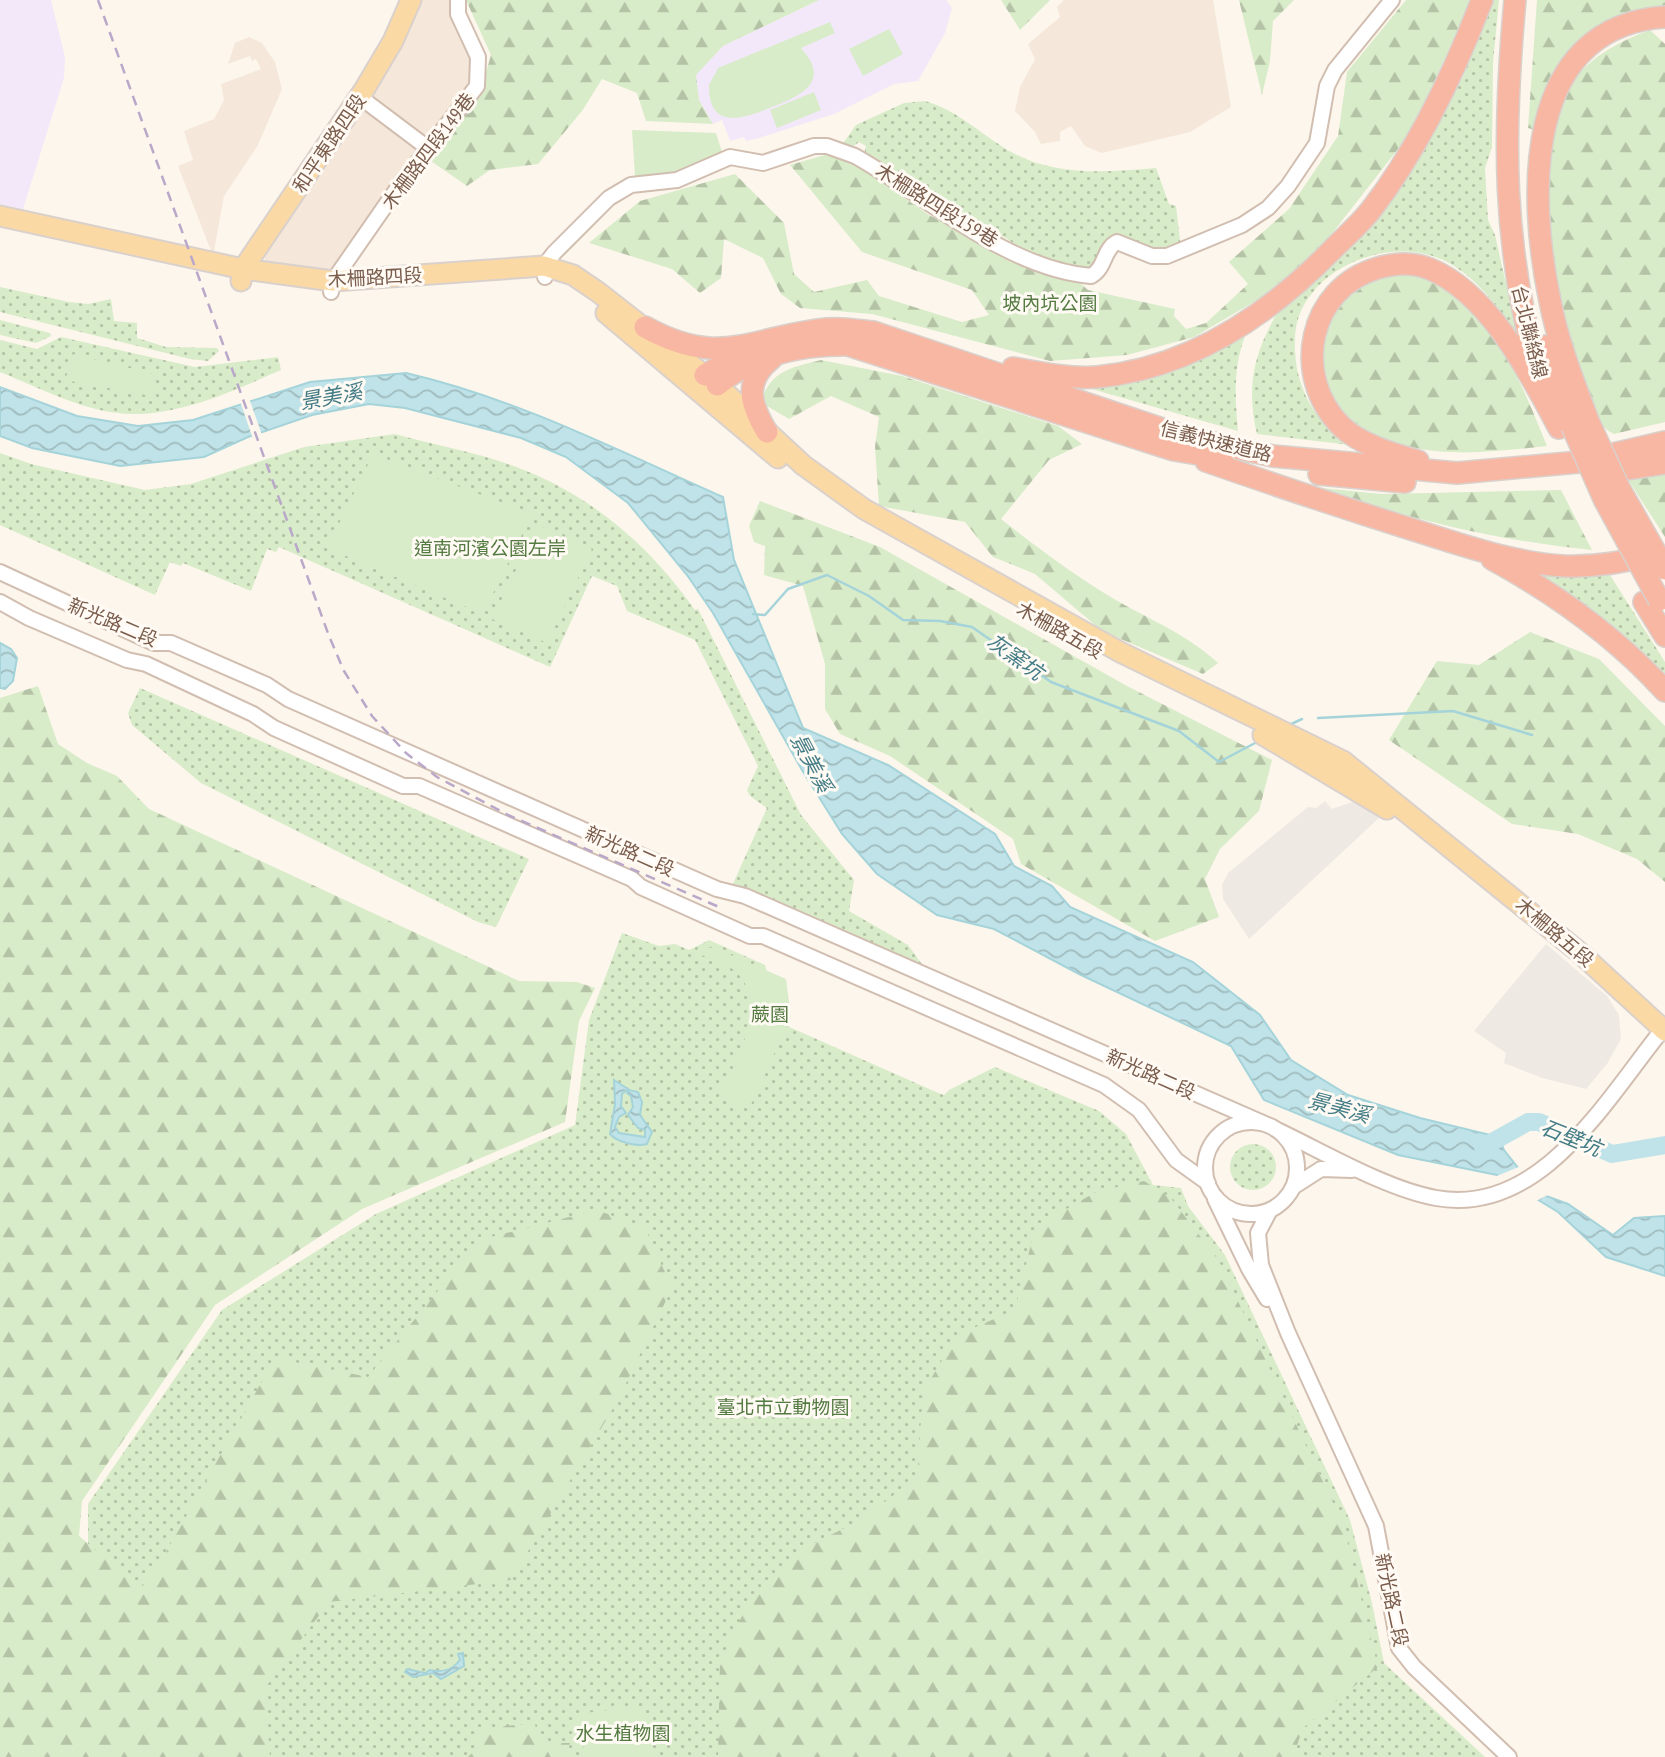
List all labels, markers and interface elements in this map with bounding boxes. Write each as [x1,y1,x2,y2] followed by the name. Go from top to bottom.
[376,88,480,214] street label: 木柵路四段149巷
[287,89,371,197] street label: 和平東路四段
[871,158,1003,252] street label: 木柵路四段159巷
[327,263,423,291] street label: 木柵路四段
[1507,283,1553,381] street label: 台北聯絡線
[1002,291,1098,315] park label: 坡內坑公園
[298,377,367,415] water label: 景美溪
[1158,416,1274,466] street label: 信義快速道路
[414,536,566,560] park label: 道南河濱公園左岸
[65,592,161,652] street label: 新光路二段
[1013,596,1107,664] street label: 木柵路五段
[982,627,1051,687] water label: 灰窯坑
[785,729,840,800] water label: 景美溪
[582,821,678,881] street label: 新光路二段
[1511,892,1599,972] street label: 木柵路五段
[751,1002,789,1026] park label: 蕨園
[1103,1044,1199,1104] street label: 新光路二段
[1305,1086,1376,1129] water label: 景美溪
[1537,1113,1608,1163] water label: 石壁坑
[716,1395,850,1419] park label: 臺北市立動物園
[1370,1551,1414,1649] street label: 新光路二段
[575,1721,671,1745] park label: 水生植物園

